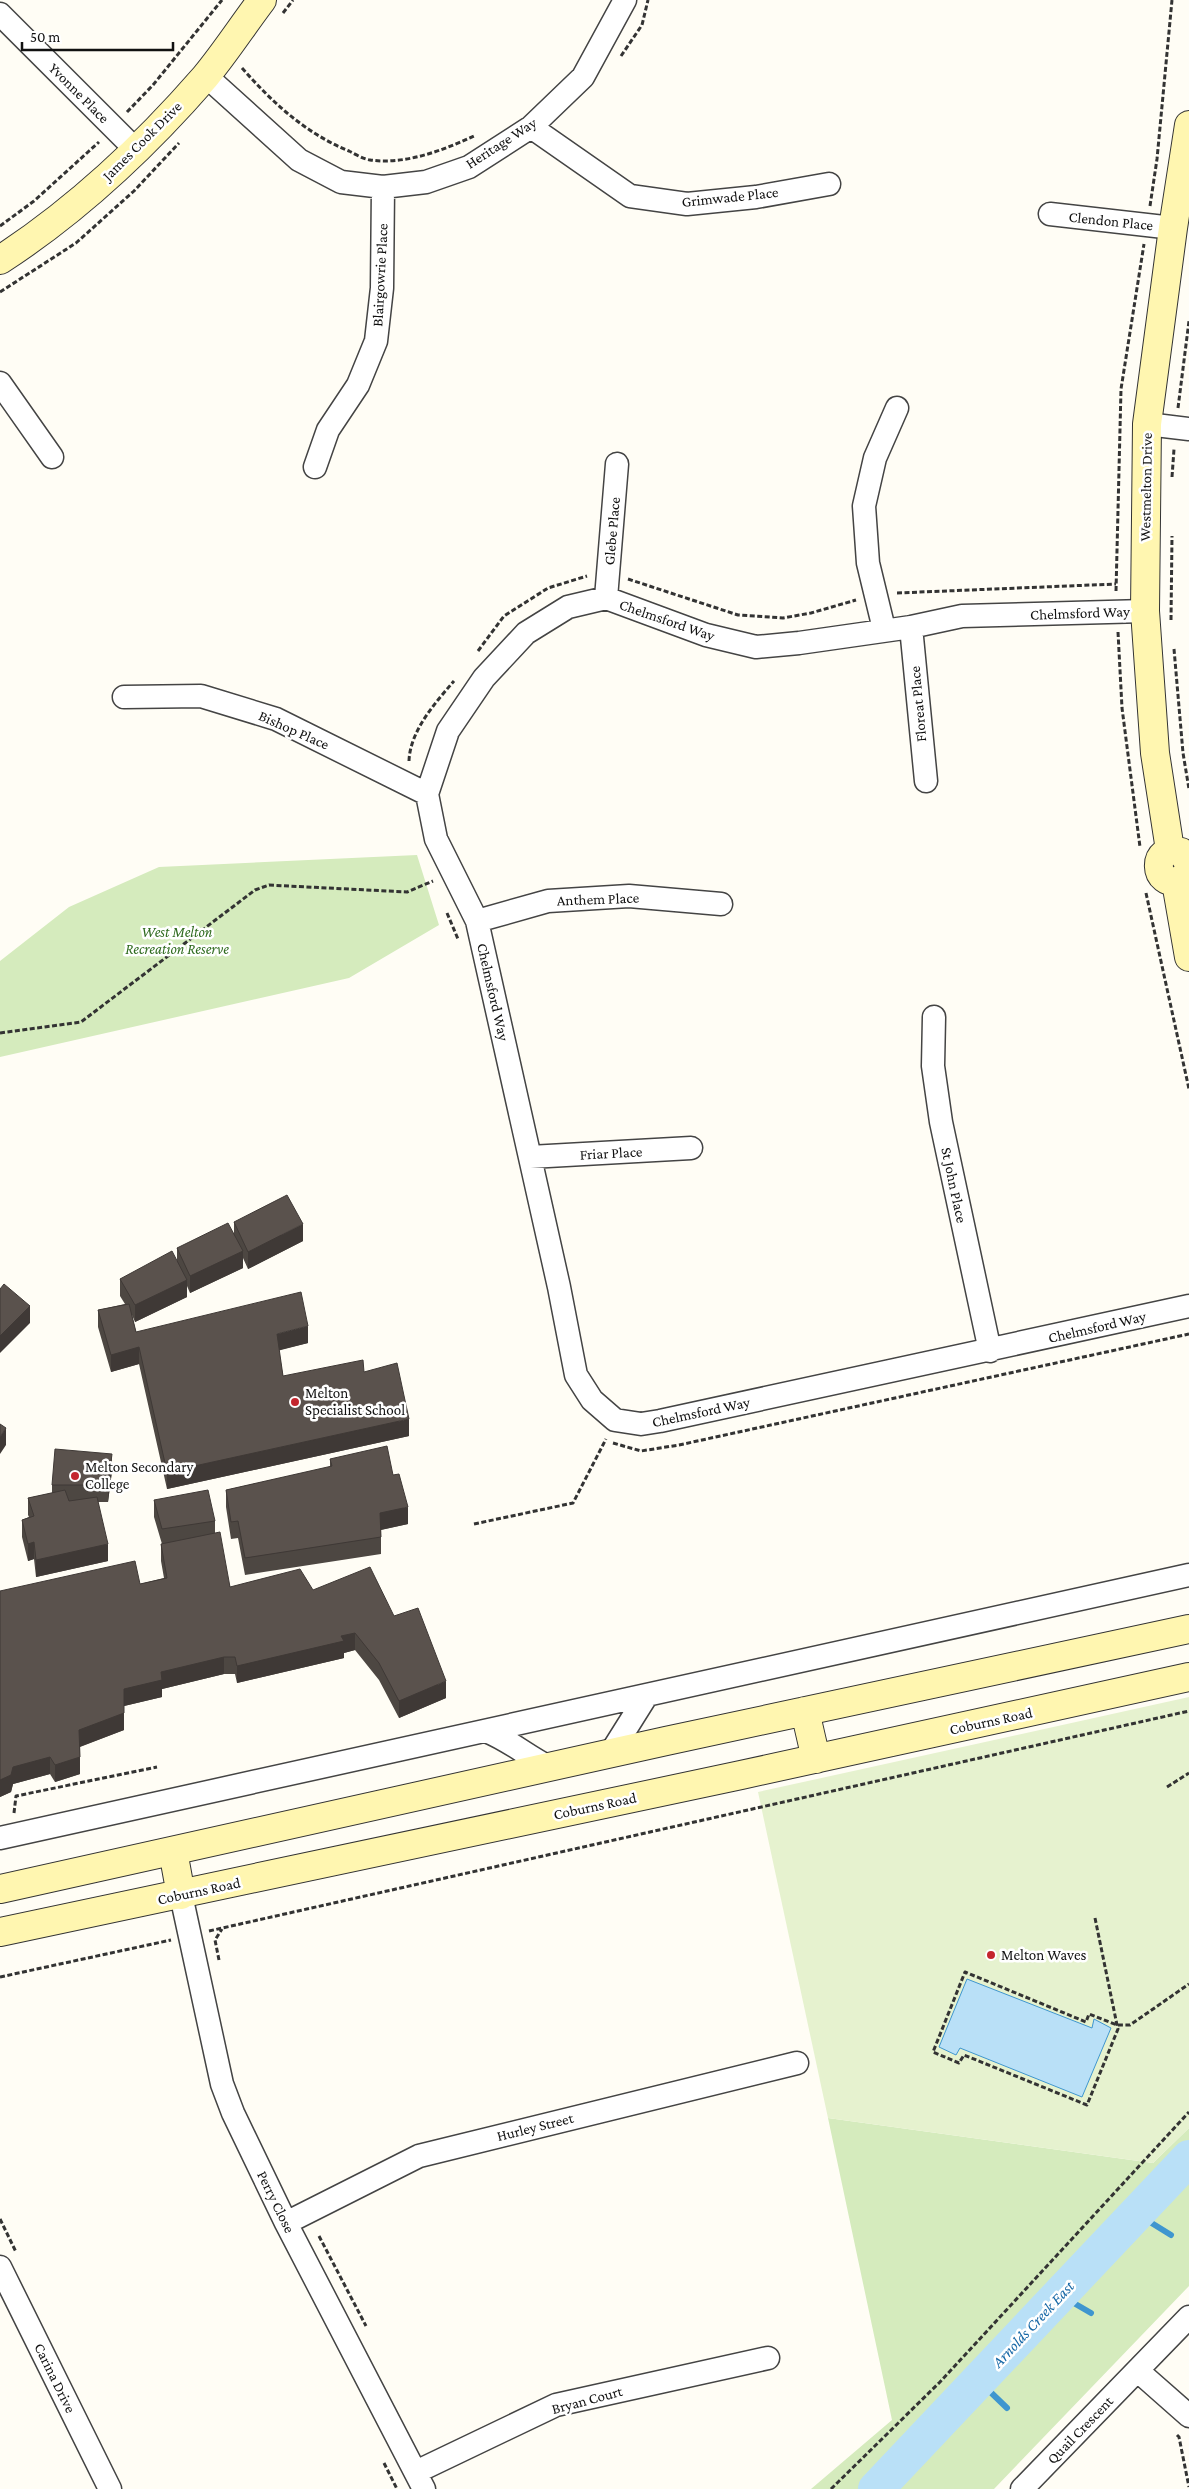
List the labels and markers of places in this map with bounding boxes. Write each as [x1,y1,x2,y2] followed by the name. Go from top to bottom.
[305,1385,405,1419] place label: Melton Specialist School
[289,1396,301,1408] marker: Melton Specialist School
[85,1459,194,1493] place label: Melton Secondary College
[69,1470,81,1482] marker: Melton Secondary College
[1001,1947,1086,1963] place label: Melton Waves
[985,1949,997,1961] marker: Melton Waves

